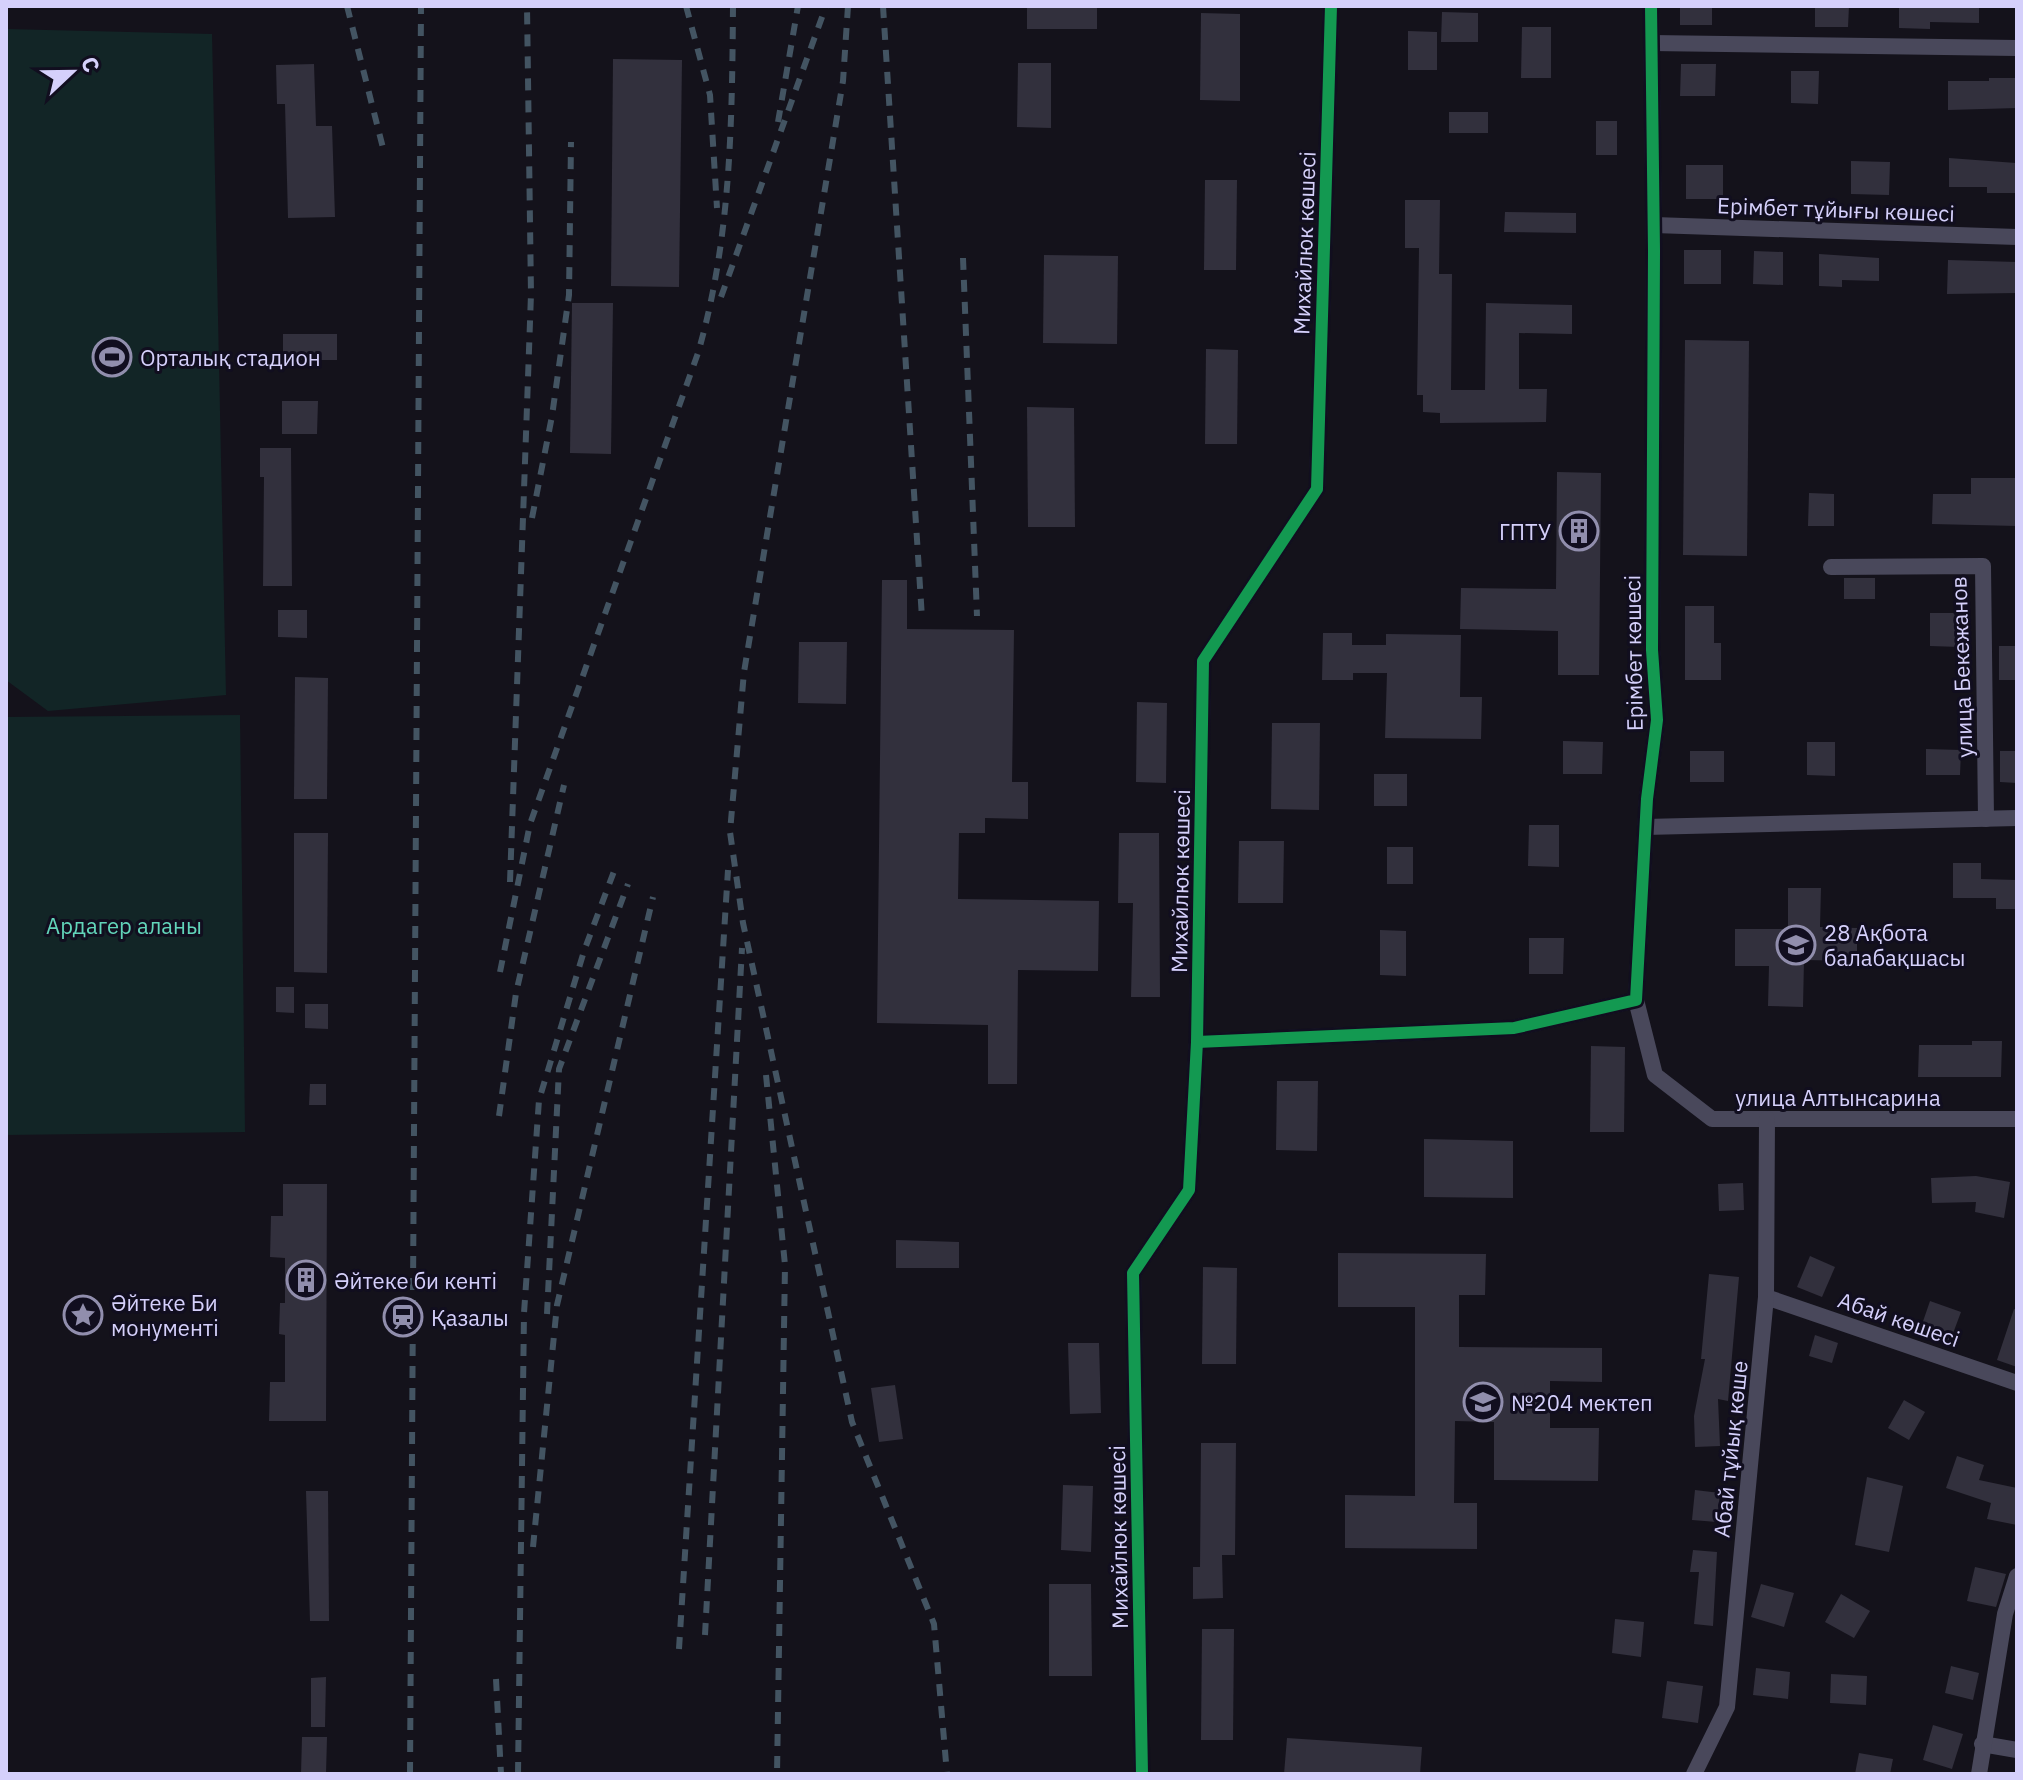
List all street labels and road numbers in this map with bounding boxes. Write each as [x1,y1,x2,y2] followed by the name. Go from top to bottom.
[1286,151,1322,335] street label: Михайлюк көшесі
[1717,190,1955,228] street label: Ерімбет тұйығы көшесі
[1617,575,1649,731] street label: Ерімбет көшесі
[1943,576,1979,758] street label: улица Бекежанов
[1164,789,1196,973] street label: Михайлюк көшесі
[1735,1083,1941,1112] street label: улица Алтынсарина
[1834,1285,1964,1353] street label: Абай көшесі
[1706,1359,1754,1539] street label: Абай тұйық көше
[1102,1445,1134,1629] street label: Михайлюк көшесі

